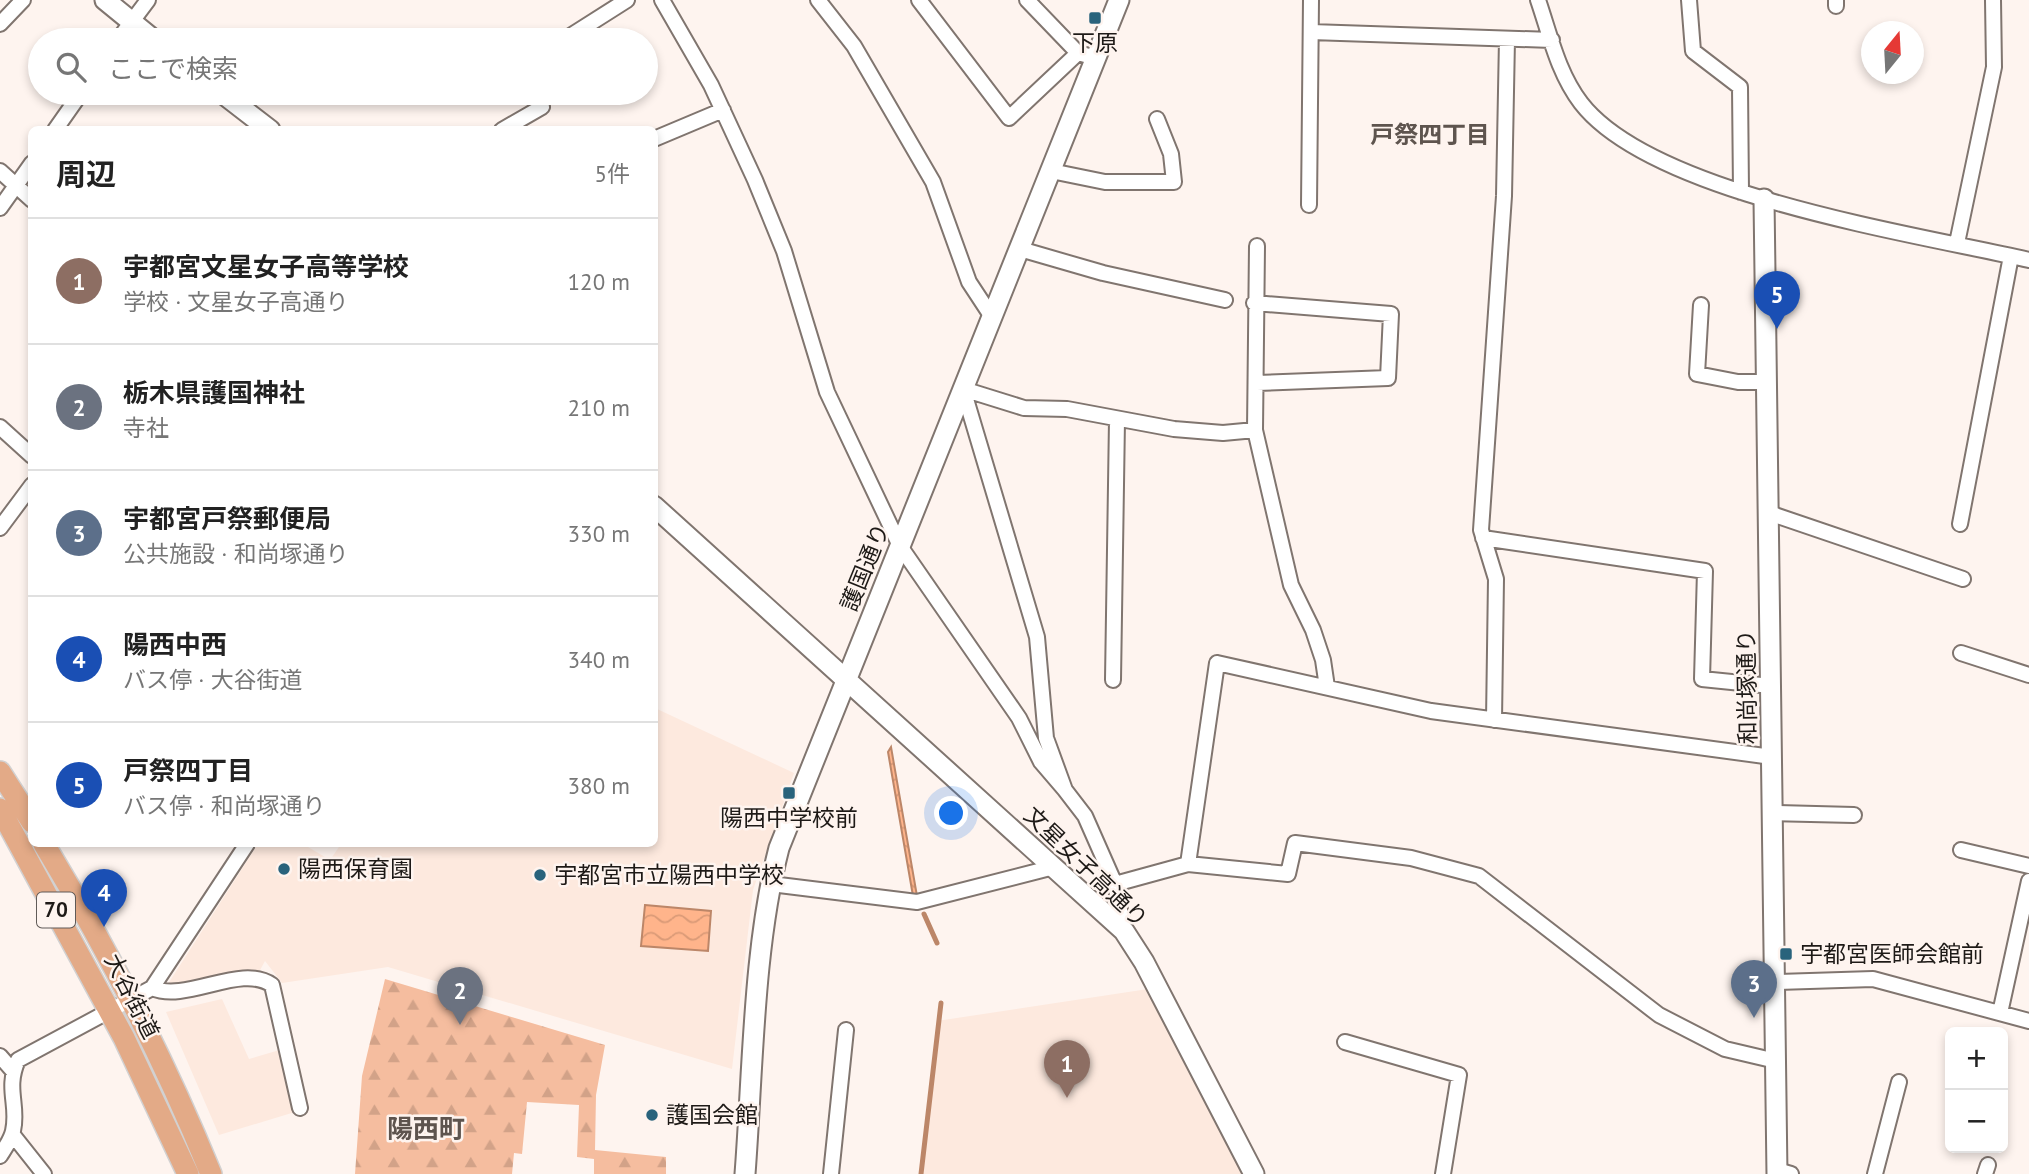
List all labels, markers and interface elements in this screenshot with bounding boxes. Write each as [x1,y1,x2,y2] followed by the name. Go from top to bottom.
[1087,10,1103,26] marker: 下原
[1861,21,1924,84] north arrow
[28,28,658,105] search box
[1072,28,1118,57] place label: 下原
[52,48,90,86] icon: search
[108,52,238,85] text: ここで検索
[1370,119,1490,150] district label: 戸祭四丁目
[56,154,116,193] text: 周辺
[594,159,630,188] text: 5件
[123,250,409,283] text: 宇都宮文星女子高等学校
[72,267,86,296] text: 1
[568,267,630,296] text: 120 m
[1754,271,1800,329] pin: 5
[123,287,348,316] text: 学校 · 文星女子高通り
[123,376,305,409] text: 栃木県護国神社
[72,393,86,422] text: 2
[568,393,630,422] text: 210 m
[123,413,169,442] text: 寺社
[123,502,331,535] text: 宇都宮戸祭郵便局
[72,519,86,548] text: 3
[568,519,630,548] text: 330 m
[834,519,895,615] street label: 護国通り
[123,539,348,568] text: 公共施設 · 和尚塚通り
[123,628,227,661] text: 陽西中西
[1731,629,1762,745] street label: 和尚塚通り
[72,645,86,674] text: 4
[568,645,630,674] text: 340 m
[123,665,302,694] text: バス停 · 大谷街道
[123,754,253,787] text: 戸祭四丁目
[72,771,86,800] text: 5
[568,771,630,800] text: 380 m
[781,785,797,801] marker: 陽西中学校前
[123,791,325,820] text: バス停 · 和尚塚通り
[934,796,968,830] your location
[1018,800,1154,933] street label: 文星女子高通り
[720,803,858,832] place label: 陽西中学校前
[298,854,413,883] place label: 陽西保育園
[554,860,784,889] place label: 宇都宮市立陽西中学校
[276,861,292,877] marker: 陽西保育園
[532,867,548,883] marker: 宇都宮市立陽西中学校
[81,869,127,927] pin: 4
[37,892,75,928] road number: 70
[1800,939,1984,968] place label: 宇都宮医師会館前
[1778,946,1794,962] marker: 宇都宮医師会館前
[99,948,166,1043] street label: 大谷街道
[1731,960,1777,1018] pin: 3
[437,967,483,1025] pin: 2
[1945,1027,2008,1153] map controls
[1945,1027,2008,1090] button: +
[1044,1040,1090,1098] pin: 1
[1945,1090,2008,1153] button: −
[666,1100,758,1129] place label: 護国会館
[644,1107,660,1123] marker: 護国会館
[387,1112,465,1145] district label: 陽西町

